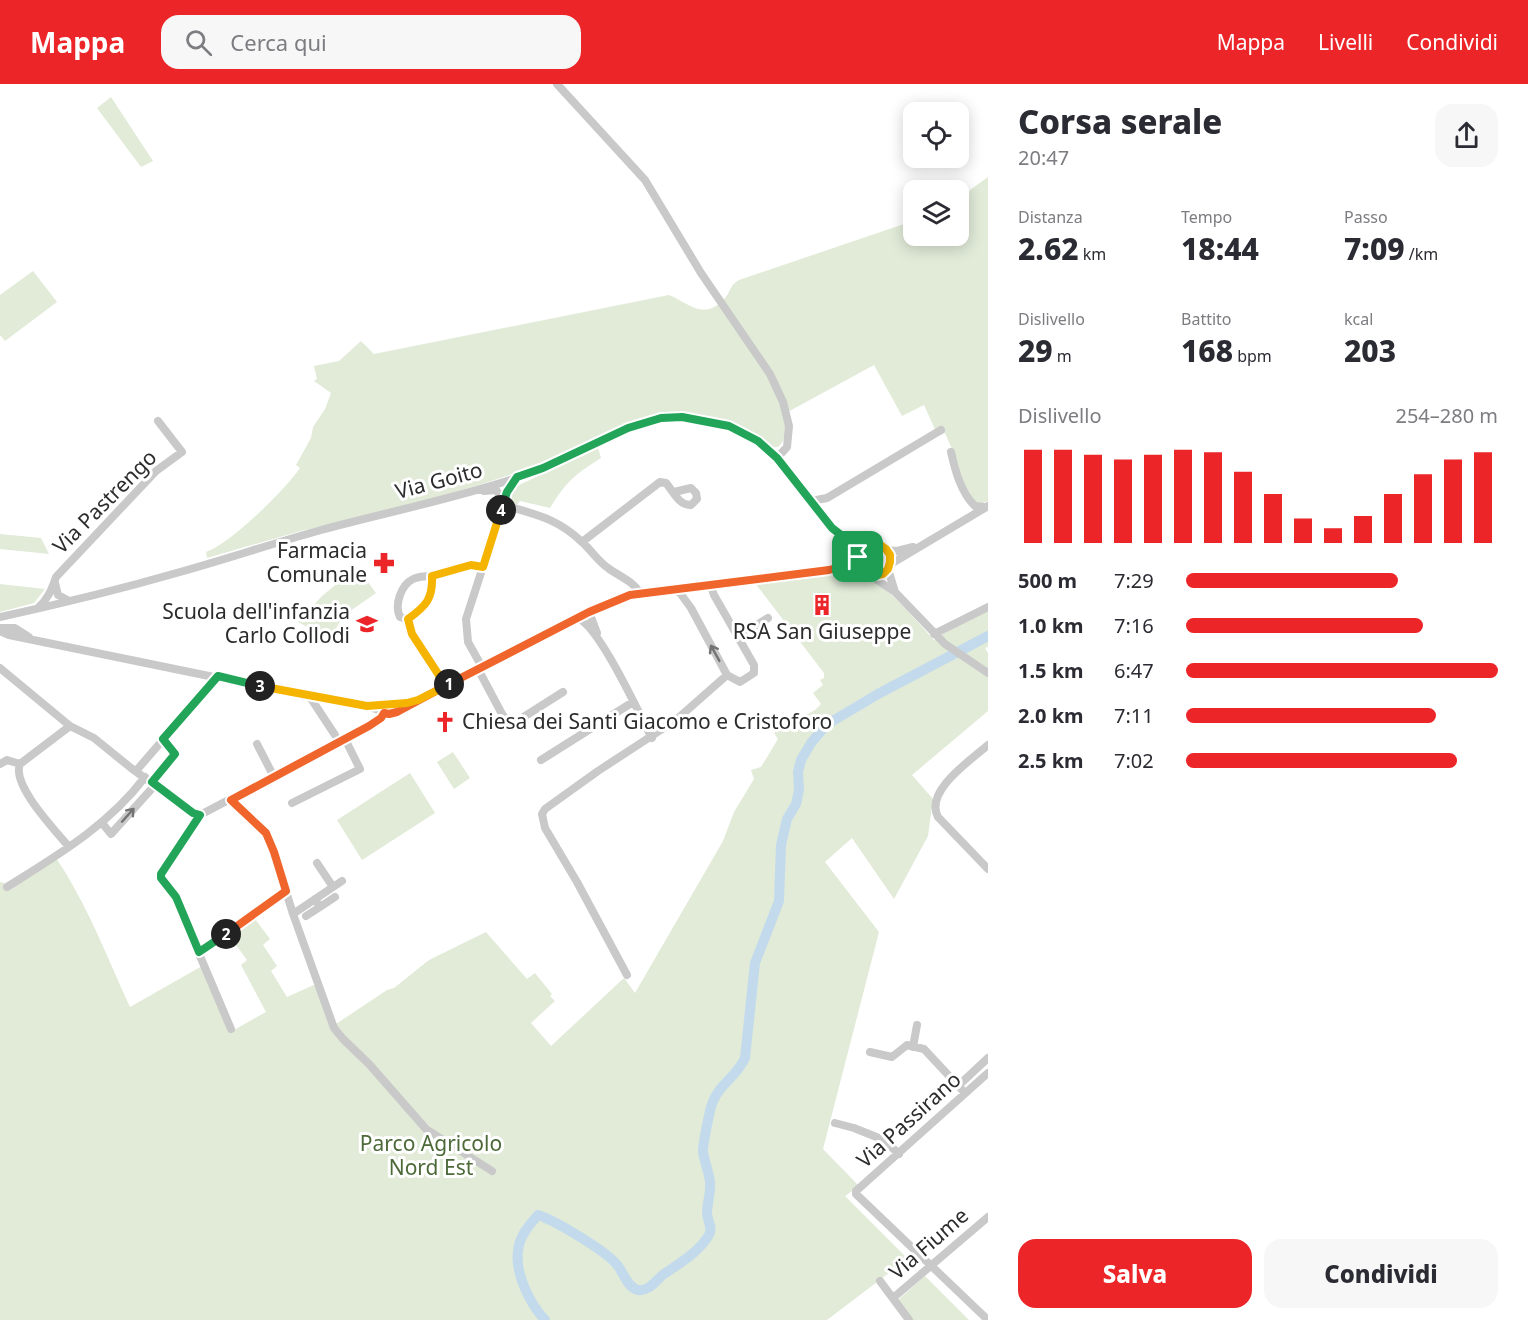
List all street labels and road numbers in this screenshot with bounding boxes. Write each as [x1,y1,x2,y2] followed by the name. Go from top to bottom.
[46,443,162,559] street label: Via Pastrengo
[392,455,485,505] street label: Via Goito
[850,1065,966,1173] street label: Via Passirano
[883,1201,974,1285] street label: Via Fiume

